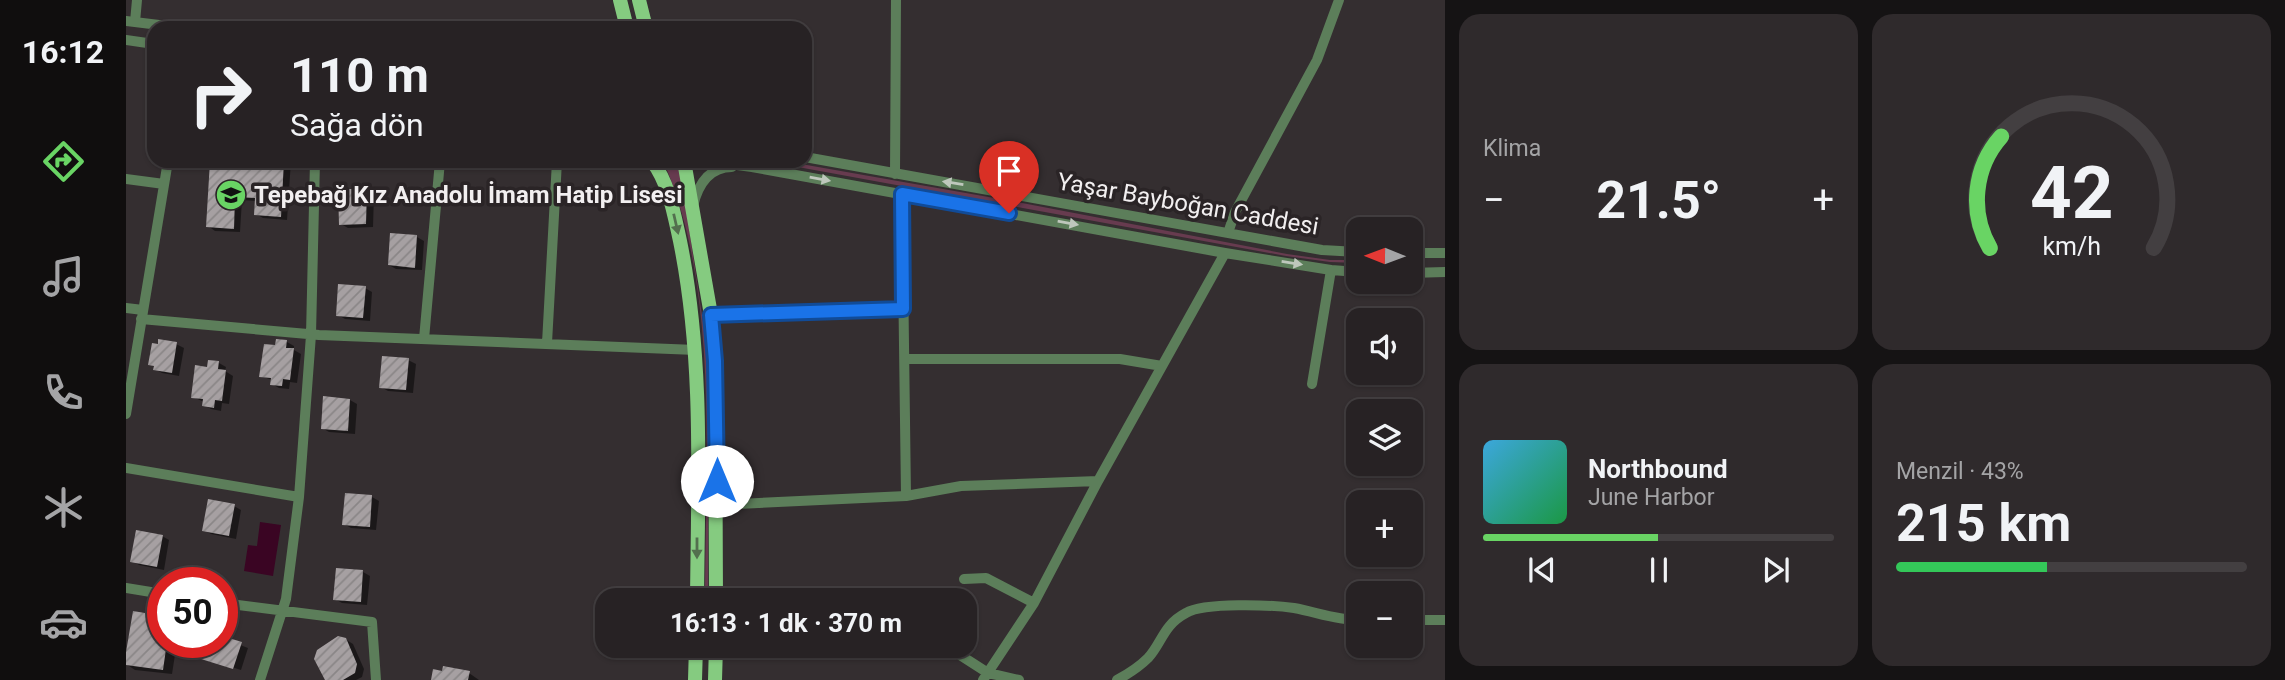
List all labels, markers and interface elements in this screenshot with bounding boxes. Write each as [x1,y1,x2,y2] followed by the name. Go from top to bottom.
[22,33,104,71] text: 16:12
[290,47,429,104] text: 110 m
[175,49,266,140] icon: right
[290,106,424,144] text: Sağa dön
[1483,135,1541,162] text: Klima
[39,137,88,186] icon: directions
[979,141,1039,213] pin
[2030,150,2113,236] text: 42
[990,152,1028,190] icon: arrive
[1055,167,1321,241] street label: Yaşar Bayboğan Caddesi
[1596,170,1721,231] text: 21.5°
[809,174,831,185] one-way arrow
[942,177,964,188] one-way arrow
[214,178,248,212] school or university icon: Tepebağ Kız Anadolu İmam Hatip Lisesi
[1483,178,1505,222] text: −
[1812,178,1834,222] text: +
[254,181,683,209] place label: Tepebağ Kız Anadolu İmam Hatip Lisesi
[671,213,682,235] one-way arrow
[1346,217,1423,294] north arrow
[1346,217,1423,658] map controls
[1057,218,1079,229] one-way arrow
[2042,232,2101,261] text: km/h
[39,252,88,301] icon: music
[1281,258,1303,269] one-way arrow
[1346,308,1423,385] button: sound
[39,368,88,417] icon: phone
[1346,399,1423,476] button: layers
[680,444,754,518] position arrow
[1588,454,1728,484] text: Northbound
[1896,458,2024,485] text: Menzil · 43%
[39,483,88,532] icon: climate
[1588,484,1715,511] text: June Harbor
[1346,490,1423,567] button: +
[1896,493,2071,554] text: 215 km
[691,537,703,559] one-way arrow
[1523,551,1561,589] icon: previous
[1640,551,1678,589] icon: pause
[1757,551,1795,589] icon: next
[147,567,238,658] speed limit sign: 50
[1346,581,1423,658] button: −
[39,598,88,647] icon: car
[670,608,902,638] text: 16:13 · 1 dk · 370 m

